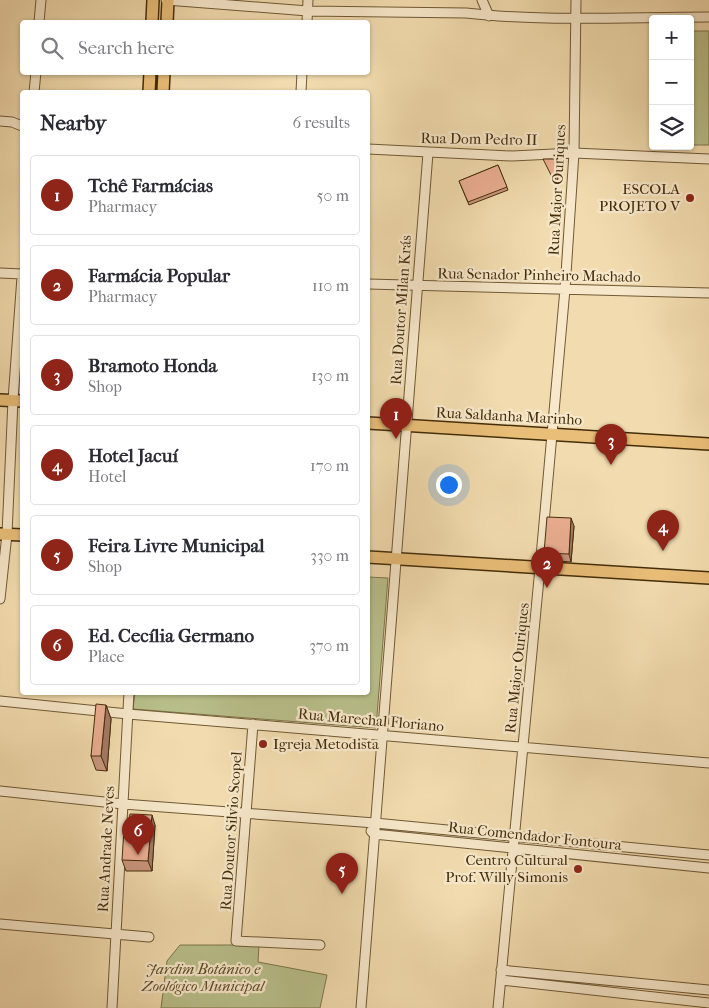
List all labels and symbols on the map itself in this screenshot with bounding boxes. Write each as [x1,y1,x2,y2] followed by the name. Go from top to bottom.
[545,124,569,256] street label: Rua Major Ouriques
[420,129,538,149] street label: Rua Dom Pedro II
[599,180,681,215] place label: ESCOLA PROJETO V
[684,192,696,204] marker: ESCOLA PROJETO V
[387,234,415,385] street label: Rua Doutor Milan Krás
[437,264,641,286] street label: Rua Senador Pinheiro Machado
[380,398,412,439] pin: 1
[435,403,583,429] street label: Rua Saldanha Marinho
[595,424,627,465] pin: 3
[436,472,462,498] your location
[647,510,679,551] pin: 4
[531,547,563,588] pin: 2
[501,601,533,734] street label: Rua Major Ouriques
[297,705,445,735] street label: Rua Marechal Floriano
[273,735,380,753] place label: Igreja Metodista
[257,738,269,750] marker: Igreja Metodista
[216,751,246,911] street label: Rua Doutor Silvio Scopel
[94,785,118,913] street label: Rua Andrade Neves
[122,814,154,855] pin: 6
[447,818,624,854] street label: Rua Comendador Fontoura
[445,851,568,886] place label: Centro Cultural Prof. Willy Simonis
[326,853,358,894] pin: 5
[572,863,584,875] marker: Centro Cultural Prof. Willy Simonis
[141,960,266,995] park label: Jardim Botânico e Zoológico Municipal

